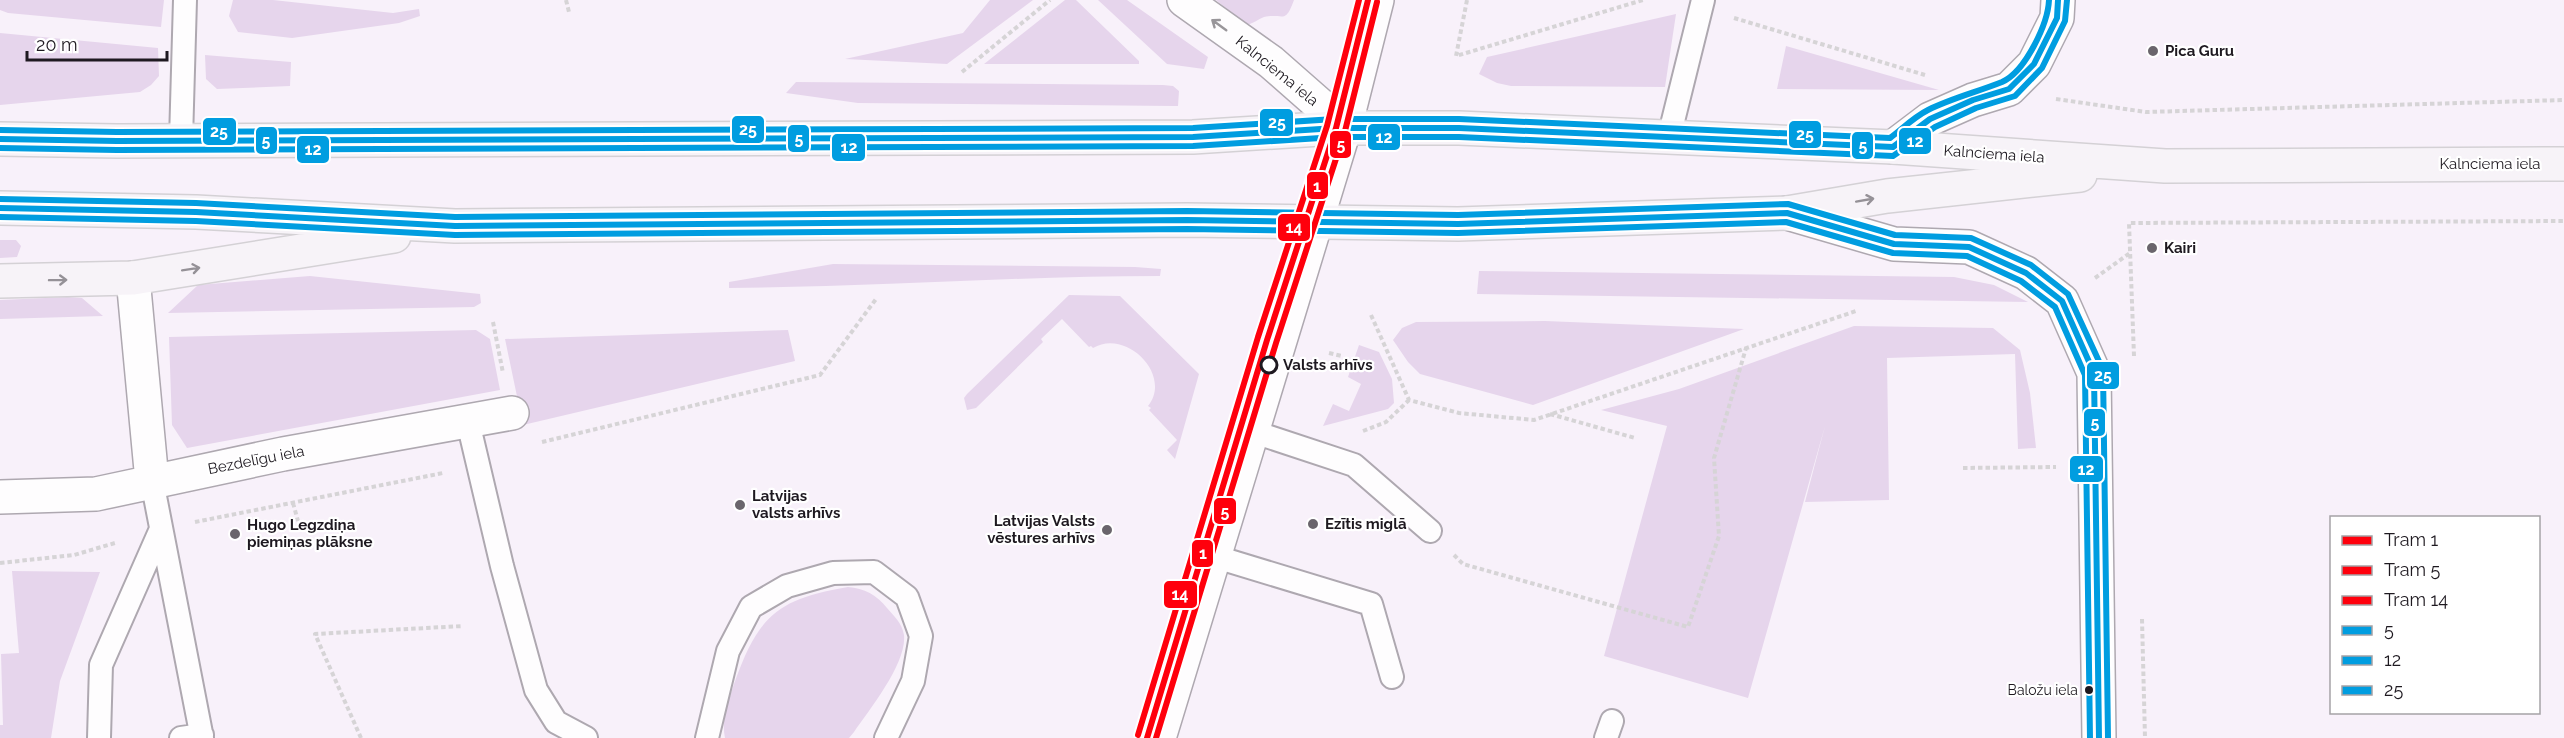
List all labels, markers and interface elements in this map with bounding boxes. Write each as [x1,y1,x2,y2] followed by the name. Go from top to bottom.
[1211,18,1227,31] one-way arrow
[27,24,166,62] scale bar
[1232,32,1322,110] street label: Kalnciema iela
[36,34,78,55] text: 20 m
[2165,42,2234,60] place label: Pica Guru
[2146,44,2160,58] marker: Pica Guru
[1259,108,1294,137] line badge: 25
[1268,113,1286,132] text: 25
[731,115,765,144] line badge: 25
[202,117,237,146] line badge: 25
[739,120,757,139] text: 25
[1788,120,1822,149] line badge: 25
[210,122,228,141] text: 25
[1367,123,1401,151] line badge: 12
[787,124,810,153] line badge: 5
[1796,125,1814,144] text: 25
[255,126,278,155] line badge: 5
[1898,127,1932,155] line badge: 12
[1376,128,1392,147] text: 12
[795,129,804,148] text: 5
[1329,130,1352,159] line badge: 5
[262,131,271,150] text: 5
[1851,131,1874,160] line badge: 5
[1907,132,1923,151] text: 12
[831,133,866,162] line badge: 12
[296,135,330,164] line badge: 12
[1337,135,1346,154] text: 5
[1859,136,1868,155] text: 5
[841,138,857,157] text: 12
[305,140,321,159] text: 12
[1943,141,2045,167] street label: Kalnciema iela
[2439,155,2541,173] street label: Kalnciema iela
[1306,171,1329,200] line badge: 1
[1313,177,1321,196] text: 1
[1855,194,1875,205] one-way arrow
[1277,213,1311,242] line badge: 14
[1285,218,1303,237] text: 14
[2164,239,2196,257] place label: Kairi
[2145,241,2159,255] marker: Kairi
[181,263,200,274] one-way arrow
[48,274,68,285] one-way arrow
[1260,356,1278,374] marker: Valsts arhīvs
[1283,356,1373,374] place label: Valsts arhīvs
[2086,361,2120,390] line badge: 25
[2094,366,2112,385] text: 25
[2083,408,2106,437] line badge: 5
[2091,413,2100,432] text: 5
[206,442,306,478] street label: Bezdelīgu iela
[2069,455,2104,483] line badge: 12
[2078,460,2094,479] text: 12
[752,487,840,522] place label: Latvijas valsts arhīvs
[1213,497,1237,525] line badge: 5
[733,498,747,512] marker: Latvijas valsts arhīvs
[1221,502,1230,521] text: 5
[987,512,1095,547] place label: Latvijas Valsts vēstures arhīvs
[1325,515,1407,533] place label: Ezītis miglā
[247,516,372,551] place label: Hugo Legzdiņa piemiņas plāksne
[2330,516,2540,714] legend
[1306,517,1320,531] marker: Ezītis miglā
[1100,523,1114,537] marker: Latvijas Valsts vēstures arhīvs
[228,527,242,541] marker: Hugo Legzdiņa piemiņas plāksne
[2384,529,2439,550] text: Tram 1
[1191,539,1214,568] line badge: 1
[1199,544,1207,563] text: 1
[2384,559,2441,580] text: Tram 5
[1163,580,1198,609] line badge: 14
[1171,585,1189,604] text: 14
[2384,589,2448,610] text: Tram 14
[2384,619,2394,640] text: 5
[2384,649,2401,670] text: 12
[2384,679,2403,700] text: 25
[2008,682,2078,698] place label: Baložu iela
[2083,684,2095,696] marker: Baložu iela

